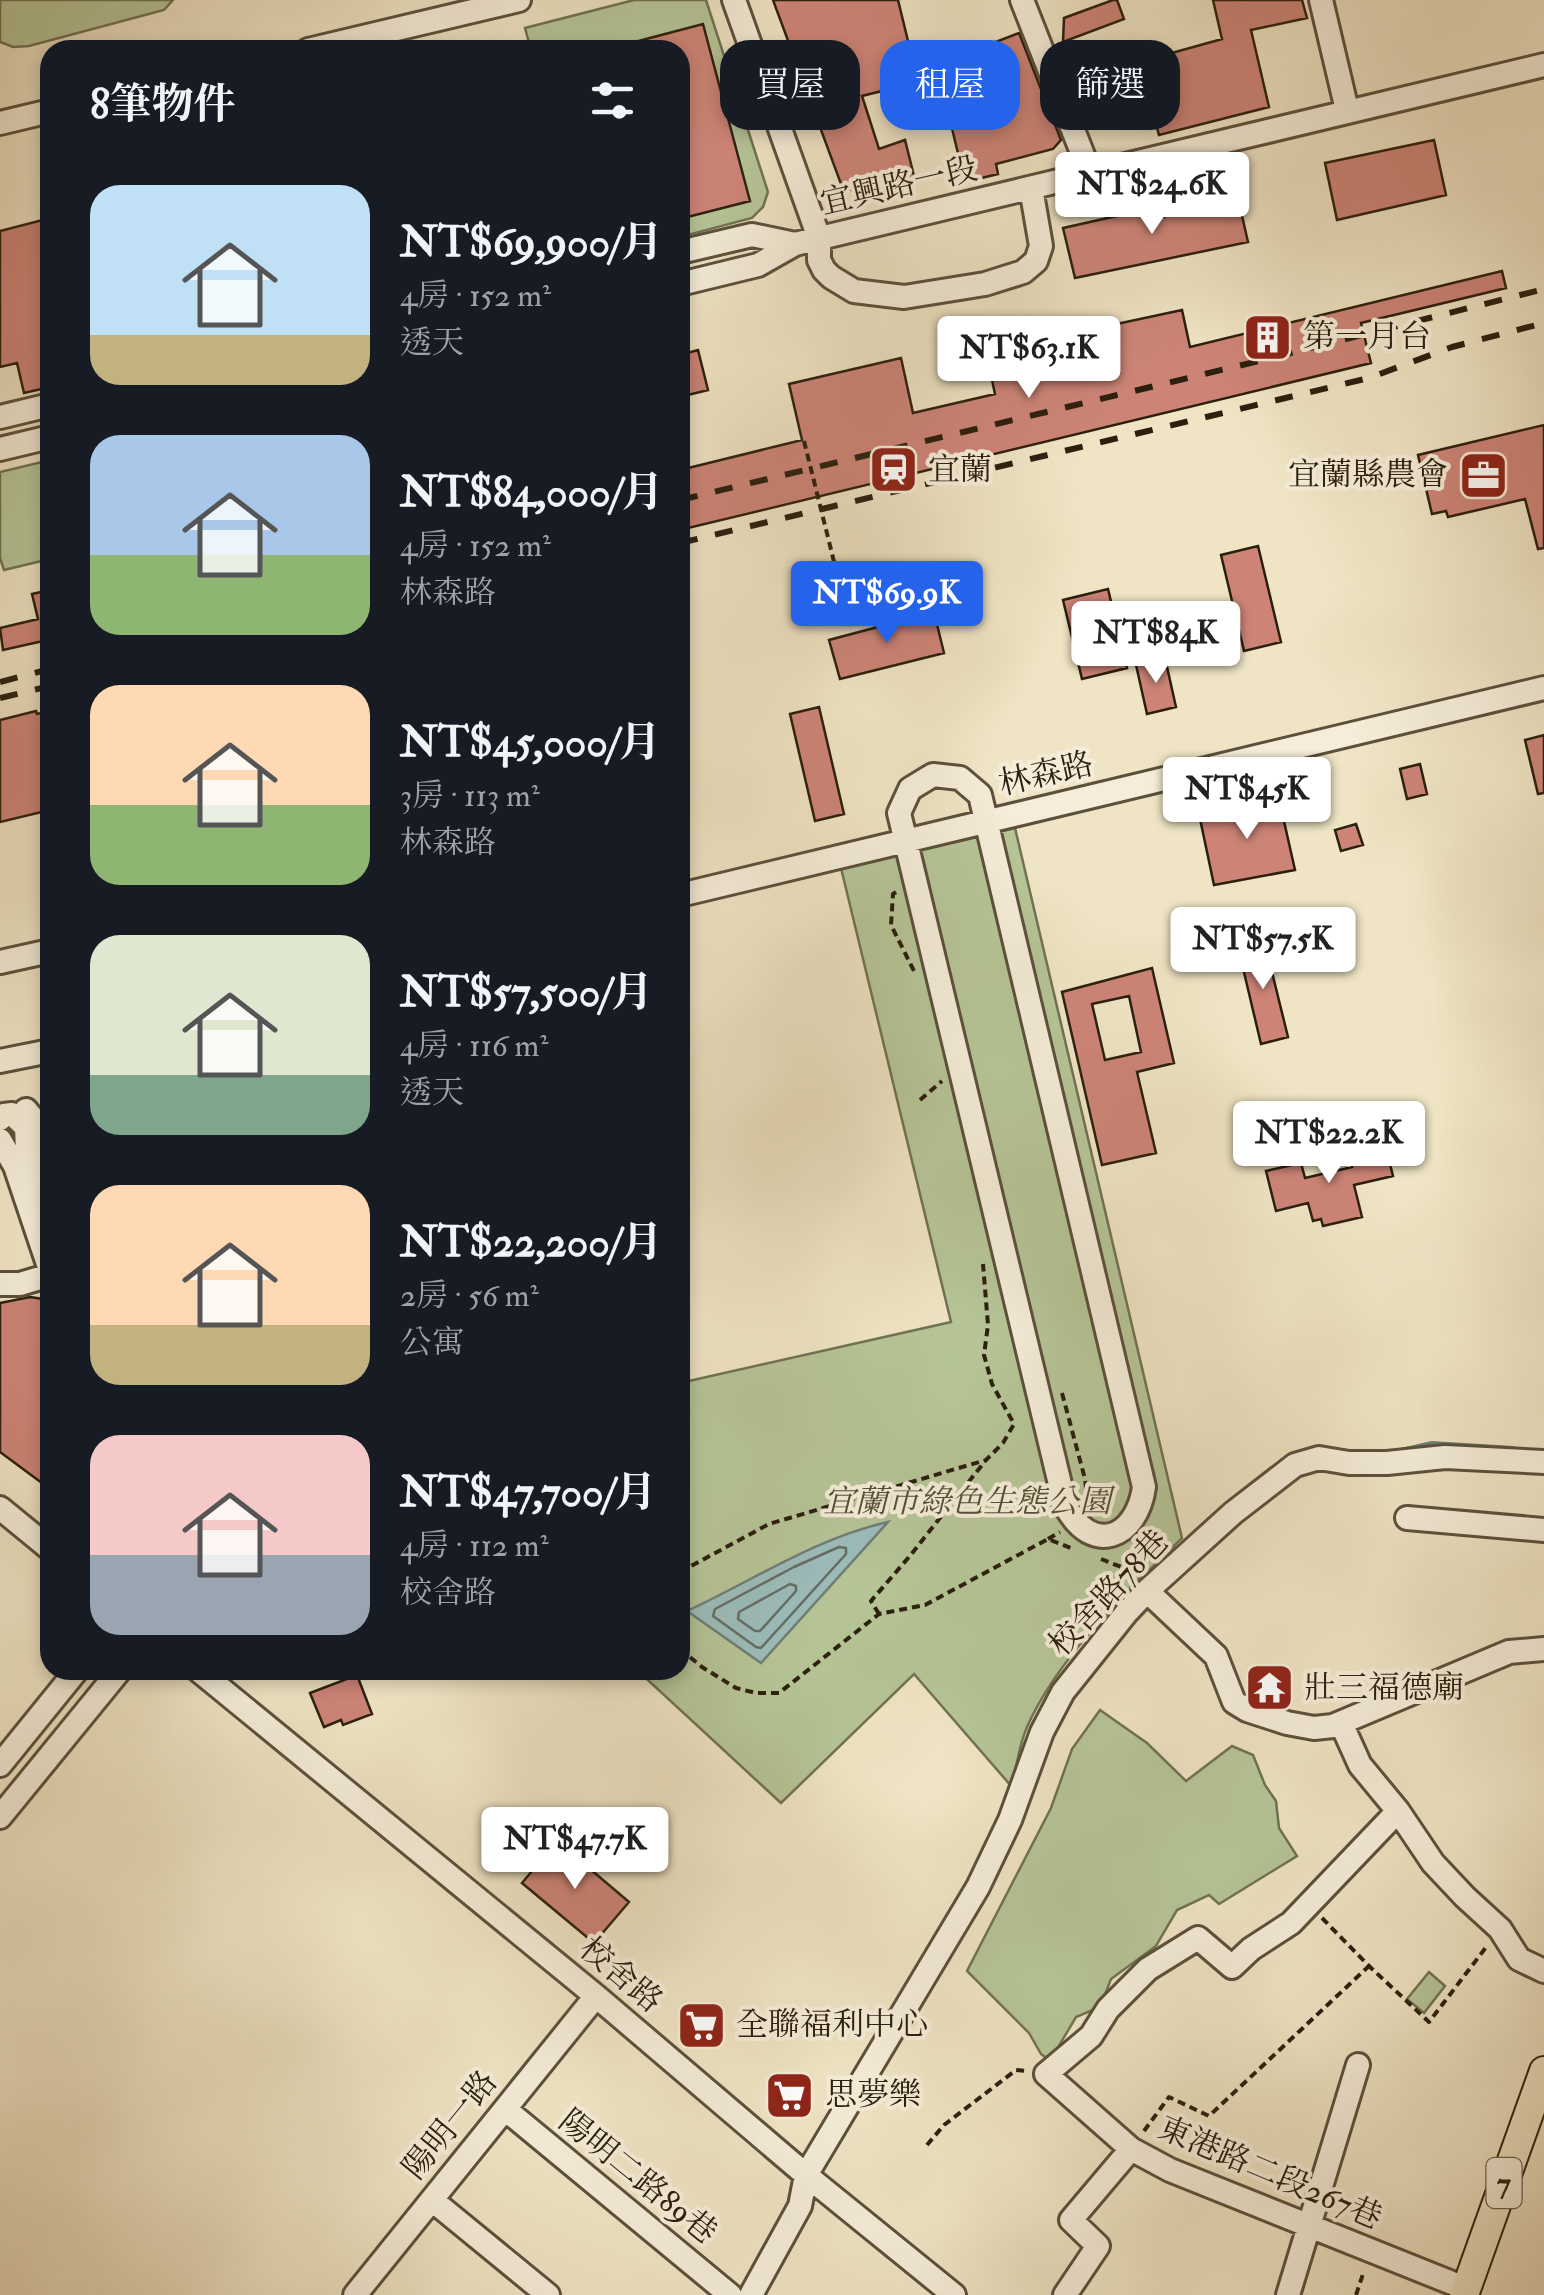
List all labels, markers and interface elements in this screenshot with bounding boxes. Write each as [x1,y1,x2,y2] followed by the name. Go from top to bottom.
[720,40,860,130] chip: 買屋
[880,40,1020,130] chip: 租屋
[1040,40,1180,130] chip: 篩選
[585,73,640,128] icon: filters
[90,79,236,131] text: 8筆物件
[817,149,981,223] street label: 宜興路一段
[1049,152,1255,237] pin: NT$24.6K
[1077,164,1227,204] text: NT$24.6K
[400,217,663,269] text: NT$69,900/月
[170,225,290,345] icon: home
[400,276,551,316] text: 4房 · 152 m²
[1242,311,1294,363] building icon: 第一月台
[926,316,1132,401] pin: NT$63.1K
[1303,317,1431,357] place label: 第一月台
[400,323,464,363] text: 透天
[959,328,1099,368] text: NT$63.1K
[867,444,919,496] station icon: 宜蘭
[1457,449,1509,501] office icon: 宜蘭縣農會
[928,450,992,490] place label: 宜蘭
[1288,455,1448,495] place label: 宜蘭縣農會
[400,467,664,519] text: NT$84,000/月
[170,475,290,595] icon: home
[400,526,551,566] text: 4房 · 152 m²
[784,561,990,646] pin: NT$69.9K
[400,573,496,613] text: 林森路
[813,573,961,613] text: NT$69.9K
[1075,601,1237,686] pin: NT$84K
[1093,613,1219,653] text: NT$84K
[400,717,661,769] text: NT$45,000/月
[170,725,290,845] icon: home
[995,744,1097,804] street label: 林森路
[1166,757,1328,842] pin: NT$45K
[1185,769,1309,809] text: NT$45K
[400,776,540,816] text: 3房 · 113 m²
[400,823,496,863] text: 林森路
[1160,907,1366,992] pin: NT$57.5K
[1193,919,1333,959] text: NT$57.5K
[400,967,653,1019] text: NT$57,500/月
[170,975,290,1095] icon: home
[400,1026,548,1066] text: 4房 · 116 m²
[400,1073,464,1113] text: 透天
[1226,1101,1432,1186] pin: NT$22.2K
[1255,1113,1403,1153] text: NT$22.2K
[400,1217,663,1269] text: NT$22,200/月
[170,1225,290,1345] icon: home
[400,1276,539,1316] text: 2房 · 56 m²
[400,1323,464,1363] text: 公寓
[400,1467,656,1519] text: NT$47,700/月
[170,1475,290,1595] icon: home
[823,1482,1116,1522] park label: 宜蘭市綠色生態公園
[1041,1522,1177,1664] street label: 校舍路78巷
[400,1526,549,1566] text: 4房 · 112 m²
[400,1573,496,1613] text: 校舍路
[1243,1662,1295,1714] temple icon: 壯三福德廟
[1304,1668,1464,1708] place label: 壯三福德廟
[472,1807,678,1892] pin: NT$47.7K
[503,1819,647,1859] text: NT$47.7K
[571,1929,671,2021] street label: 校舍路
[675,1999,727,2051] supermarket icon: 全聯福利中心
[736,2005,928,2045] place label: 全聯福利中心
[394,2063,506,2187] street label: 陽明一路
[764,2069,816,2121] supermarket icon: 思夢樂
[825,2075,921,2115] place label: 思夢樂
[551,2101,725,2253] street label: 陽明二路89巷
[1152,2108,1388,2238] street label: 東港路二段267巷
[1486,2158,1522,2208] road number: 7

